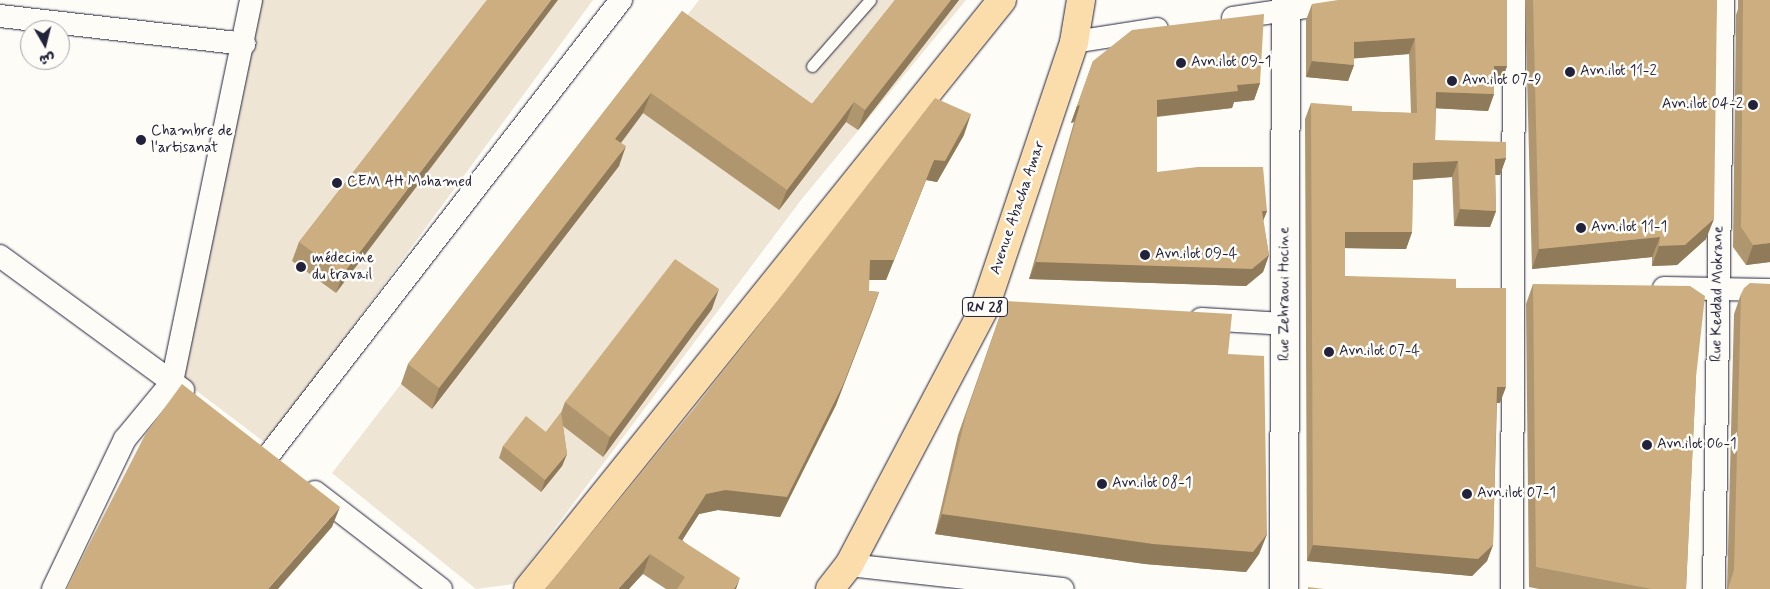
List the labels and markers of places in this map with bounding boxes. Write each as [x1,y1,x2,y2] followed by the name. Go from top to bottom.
[1191,54,1271,72] place label: Avn.ilot 09-1
[1175,57,1187,69] marker: Avn.ilot 09-1
[1580,63,1657,81] place label: Avn.ilot 11-2
[1564,66,1576,78] marker: Avn.ilot 11-2
[1462,72,1542,90] place label: Avn.ilot 07-9
[1446,75,1458,87] marker: Avn.ilot 07-9
[1662,96,1743,114] place label: Avn.ilot 04-2
[1747,99,1759,111] marker: Avn.ilot 04-2
[151,122,232,157] place label: Chambre de l'artisanat
[135,134,147,146] marker: Chambre de l'artisanat
[347,174,473,192] place label: CEM AH Mohamed
[331,177,343,189] marker: CEM AH Mohamed
[1591,219,1667,237] place label: Avn.ilot 11-1
[1575,222,1587,234] marker: Avn.ilot 11-1
[1155,246,1237,264] place label: Avn.ilot 09-4
[312,249,374,284] place label: médecine du travail
[1139,249,1151,261] marker: Avn.ilot 09-4
[294,260,308,274] marker: médecine du travail
[1339,343,1420,361] place label: Avn.ilot 07-4
[1323,346,1335,358] marker: Avn.ilot 07-4
[1657,436,1737,454] place label: Avn.ilot 06-1
[1641,439,1653,451] marker: Avn.ilot 06-1
[1112,475,1192,493] place label: Avn.ilot 08-1
[1096,478,1108,490] marker: Avn.ilot 08-1
[1477,485,1556,503] place label: Avn.ilot 07-1
[1461,488,1473,500] marker: Avn.ilot 07-1

